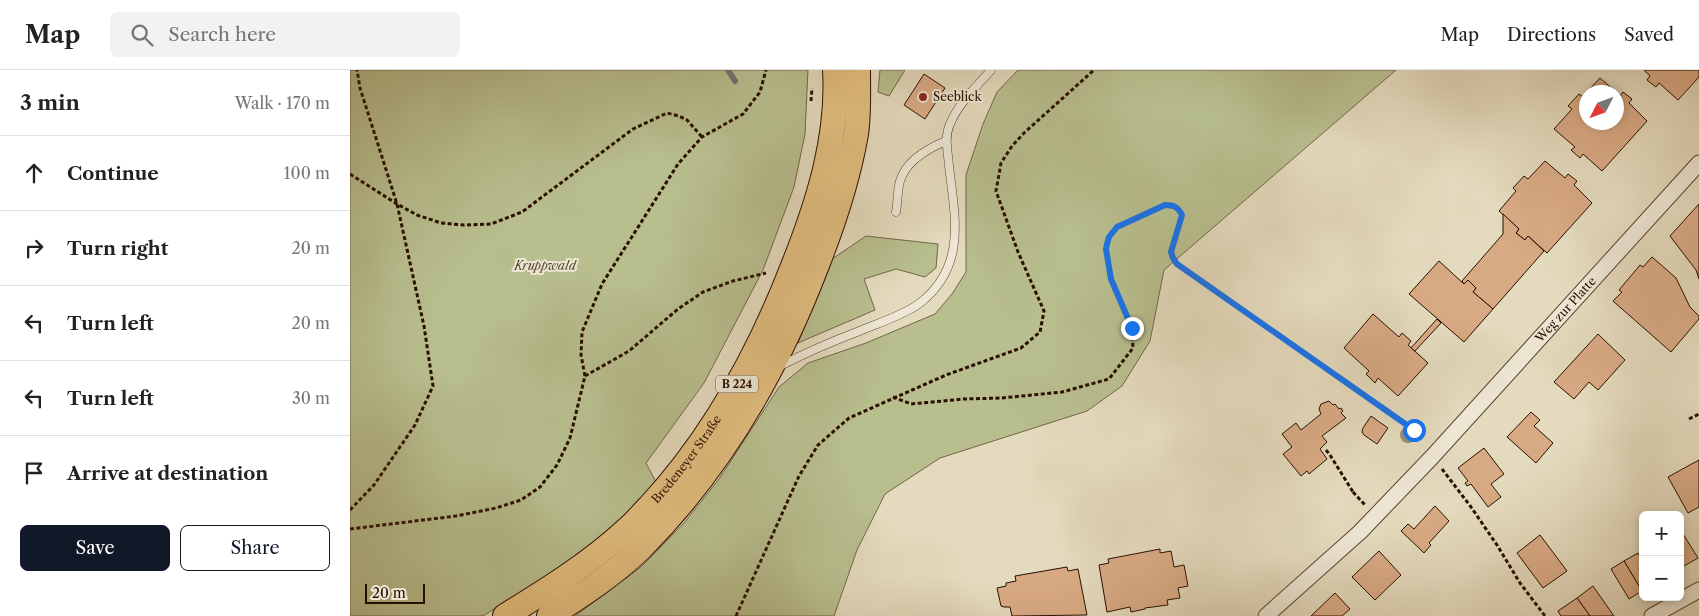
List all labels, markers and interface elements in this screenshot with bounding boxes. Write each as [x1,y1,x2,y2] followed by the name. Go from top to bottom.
[110,12,460,57] search box
[25,20,80,49] text: Map
[128,21,156,49] icon: search
[168,23,276,46] text: Search here
[1440,24,1479,46] text: Map
[1507,24,1596,46] text: Directions
[1624,24,1674,46] text: Saved
[1579,85,1624,130] north arrow
[933,89,982,104] place label: Seeblick
[20,90,80,115] text: 3 min
[917,91,929,103] marker: Seeblick
[235,93,330,113] text: Walk · 170 m
[20,159,48,187] icon: ahead
[67,162,159,185] text: Continue
[284,163,330,183] text: 100 m
[20,234,48,262] icon: right
[67,237,168,260] text: Turn right
[291,238,330,258] text: 20 m
[513,258,578,273] park label: Kruppwald
[1531,273,1599,346] street label: Weg zur Platte
[20,309,48,337] icon: left
[67,312,154,335] text: Turn left
[291,313,330,333] text: 20 m
[1121,317,1144,340] route end
[716,376,758,392] road number: B 224
[20,384,48,412] icon: left
[67,387,154,410] text: Turn left
[292,388,330,408] text: 30 m
[648,412,724,506] street label: Bredeneyer Straße
[1403,419,1426,442] route start
[20,459,48,487] icon: arrive
[67,462,268,485] text: Arrive at destination
[1639,511,1684,601] map controls
[1639,511,1684,556] button: +
[20,525,170,571] button: Save
[180,525,330,571] button: Share
[1639,556,1684,601] button: −
[365,581,425,604] scale bar
[372,584,406,602] text: 20 m

